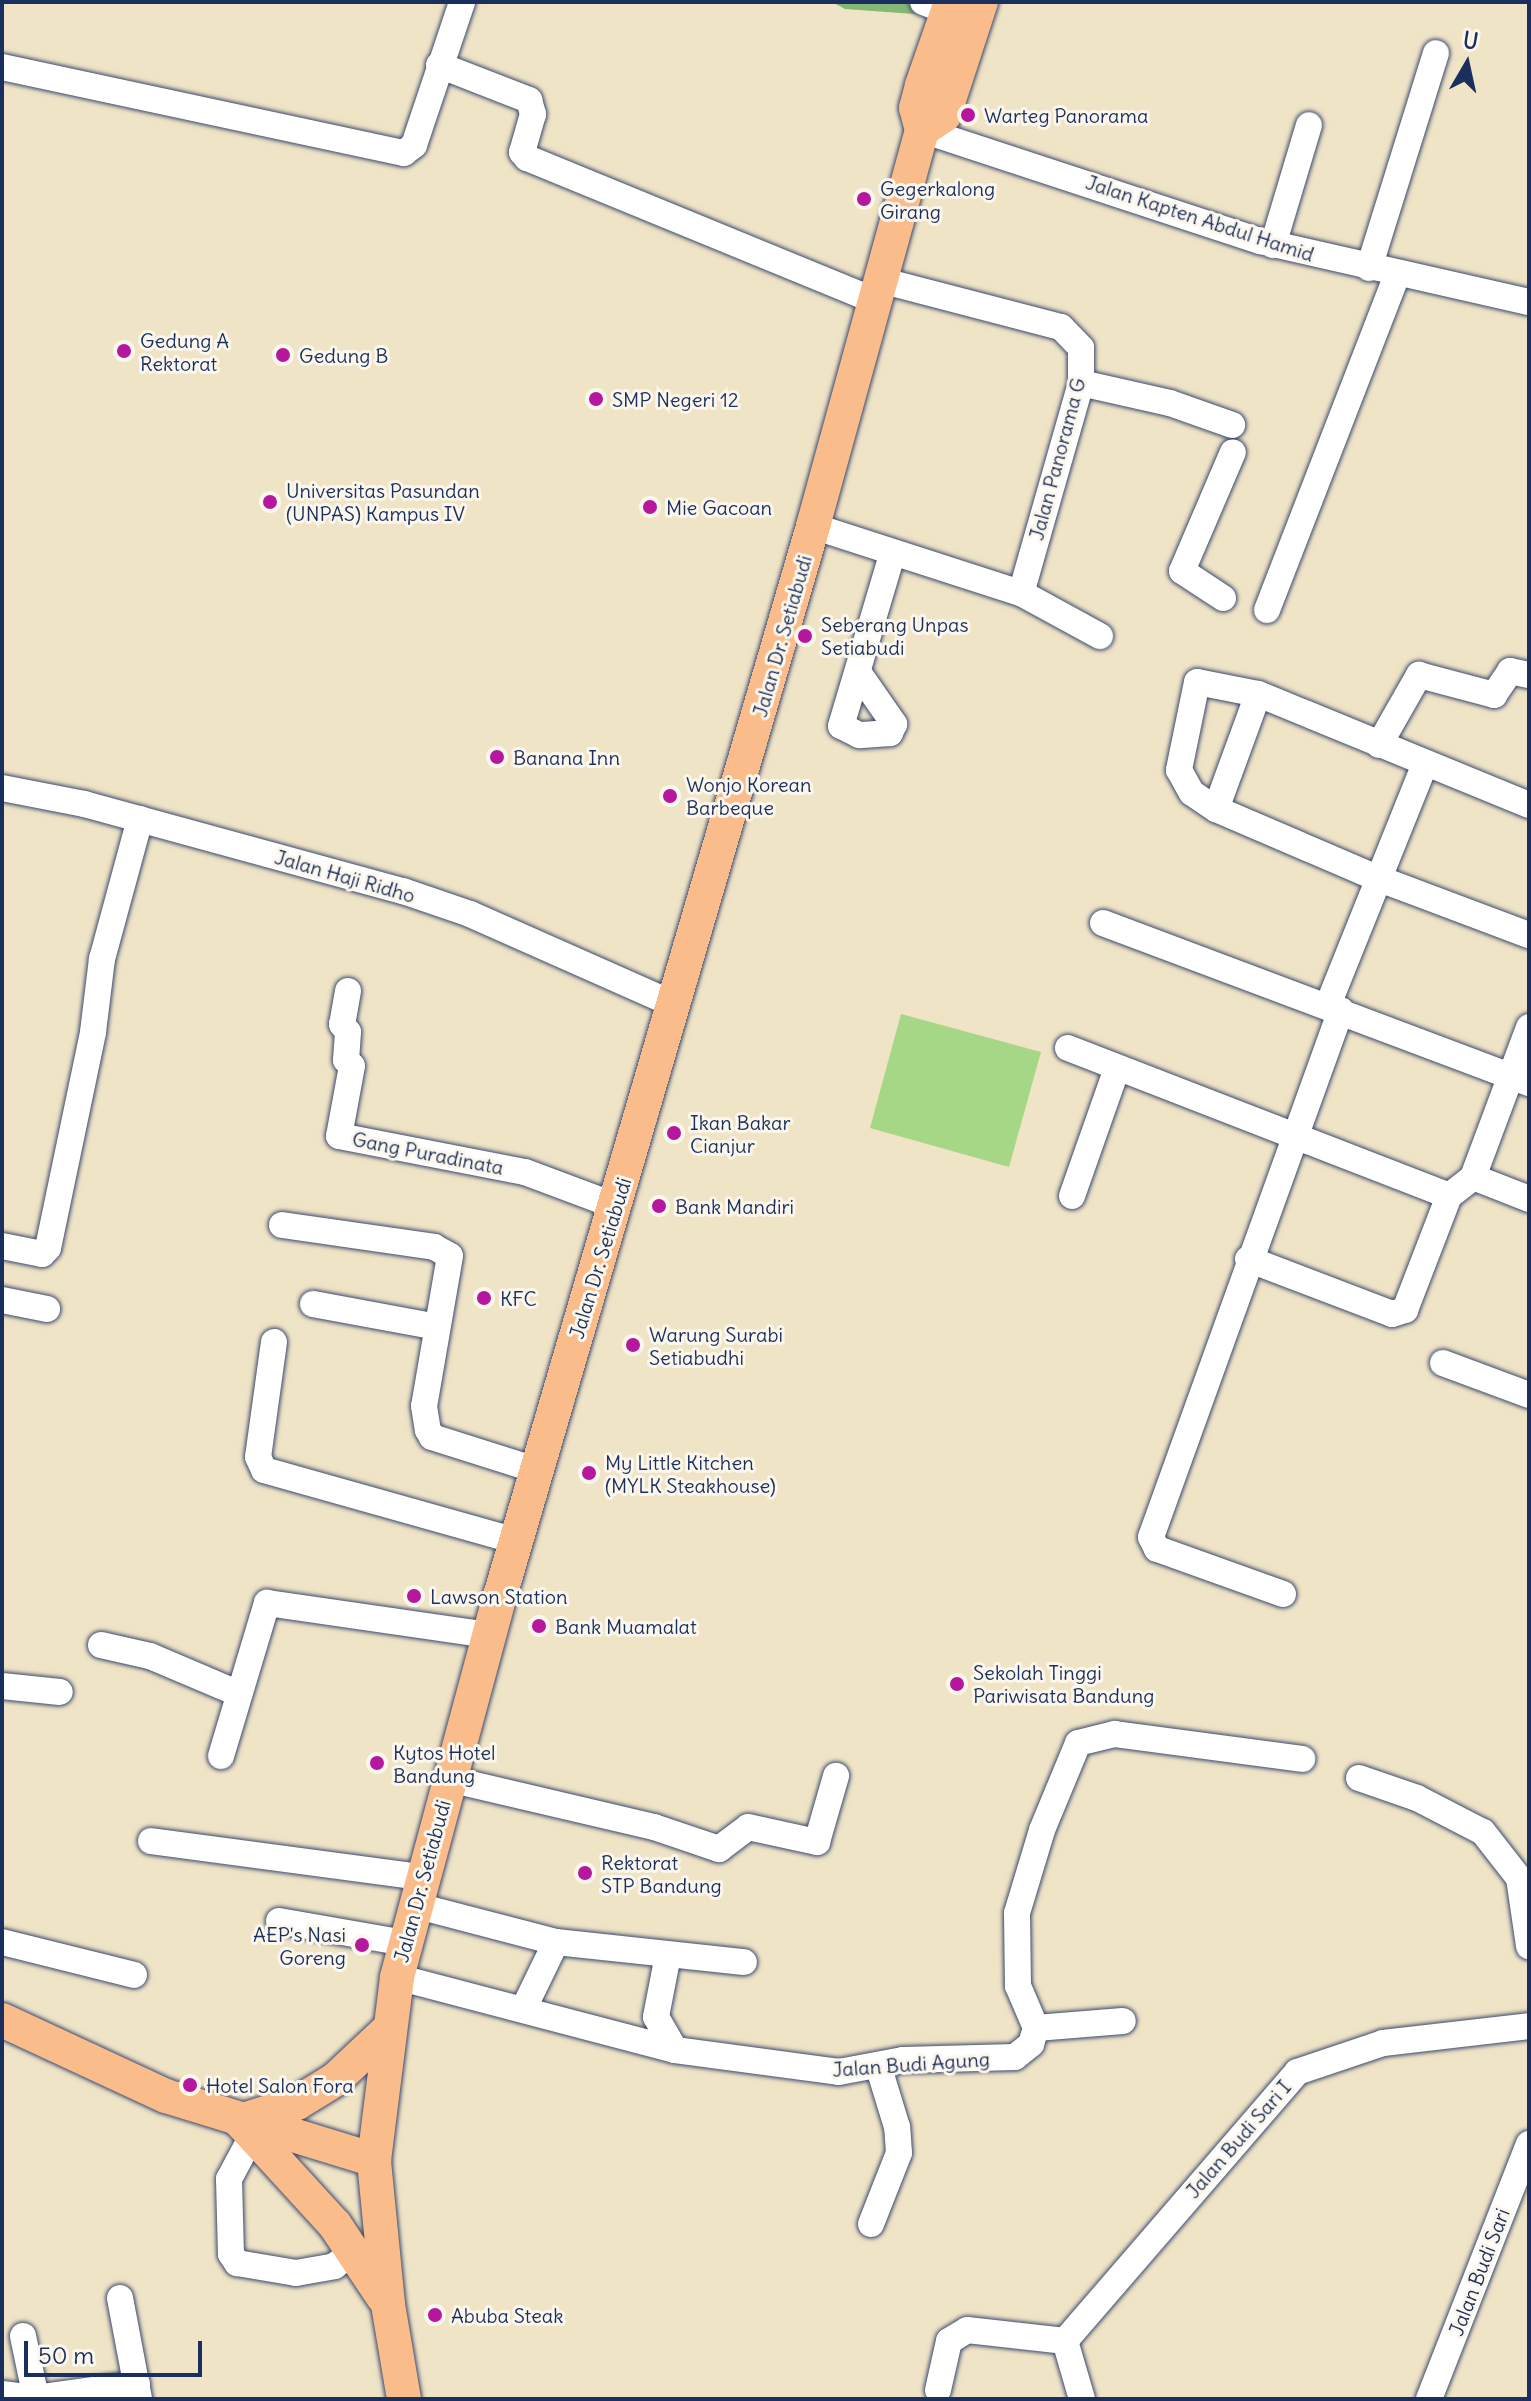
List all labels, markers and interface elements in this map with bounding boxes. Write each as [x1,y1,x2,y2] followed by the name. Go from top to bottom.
[1427,24,1507,104] north arrow
[1461,25,1480,55] text: U
[984,103,1148,127] place label: Warteg Panorama
[959,106,977,124] marker: Warteg Panorama
[1083,170,1317,266] street label: Jalan Kapten Abdul Hamid
[880,176,995,223] place label: Gegerkalong Girang
[855,190,873,208] marker: Gegerkalong Girang
[140,328,229,375] place label: Gedung A Rektorat
[115,342,133,360] marker: Gedung A Rektorat
[299,343,388,367] place label: Gedung B
[274,346,292,364] marker: Gedung B
[1024,375,1090,543] street label: Jalan Panorama G
[612,387,739,411] place label: SMP Negeri 12
[587,390,605,408] marker: SMP Negeri 12
[286,478,480,525] place label: Universitas Pasundan (UNPAS) Kampus IV
[261,493,279,511] marker: Universitas Pasundan (UNPAS) Kampus IV
[666,495,772,519] place label: Mie Gacoan
[641,498,659,516] marker: Mie Gacoan
[747,552,817,720] street label: Jalan Dr. Setiabudi
[821,612,969,659] place label: Seberang Unpas Setiabudi
[796,627,814,645] marker: Seberang Unpas Setiabudi
[513,745,620,769] place label: Banana Inn
[488,748,506,766] marker: Banana Inn
[686,772,811,819] place label: Wonjo Korean Barbeque
[661,787,679,805] marker: Wonjo Korean Barbeque
[272,844,418,908] street label: Jalan Haji Ridho
[690,1110,791,1157] place label: Ikan Bakar Cianjur
[665,1124,683,1142] marker: Ikan Bakar Cianjur
[350,1127,506,1179] street label: Gang Puradinata
[564,1174,636,1342] street label: Jalan Dr. Setiabudi
[675,1194,794,1218] place label: Bank Mandiri
[650,1197,668,1215] marker: Bank Mandiri
[500,1286,537,1310] place label: KFC
[475,1289,493,1307] marker: KFC
[649,1322,783,1369] place label: Warung Surabi Setiabudhi
[624,1336,642,1354] marker: Warung Surabi Setiabudhi
[605,1450,776,1497] place label: My Little Kitchen (MYLK Steakhouse)
[580,1464,598,1482] marker: My Little Kitchen (MYLK Steakhouse)
[430,1584,568,1608] place label: Lawson Station
[405,1587,423,1605] marker: Lawson Station
[555,1614,697,1638] place label: Bank Muamalat
[530,1617,548,1635] marker: Bank Muamalat
[973,1660,1155,1707] place label: Sekolah Tinggi Pariwisata Bandung
[948,1675,966,1693] marker: Sekolah Tinggi Pariwisata Bandung
[393,1740,496,1787] place label: Kytos Hotel Bandung
[368,1754,386,1772] marker: Kytos Hotel Bandung
[389,1797,455,1965] street label: Jalan Dr. Setiabudi
[601,1850,722,1897] place label: Rektorat STP Bandung
[576,1864,594,1882] marker: Rektorat STP Bandung
[253,1922,346,1969] place label: AEP's Nasi Goreng
[353,1936,371,1954] marker: AEP's Nasi Goreng
[831,2047,991,2081] street label: Jalan Budi Agung
[206,2073,354,2097] place label: Hotel Salon Fora
[1180,2075,1296,2203] street label: Jalan Budi Sari I
[181,2076,199,2094] marker: Hotel Salon Fora
[1444,2205,1514,2339] street label: Jalan Budi Sari
[451,2303,563,2327] place label: Abuba Steak
[426,2306,444,2324] marker: Abuba Steak
[28,2325,206,2375] scale bar
[38,2340,94,2370] text: 50 m

